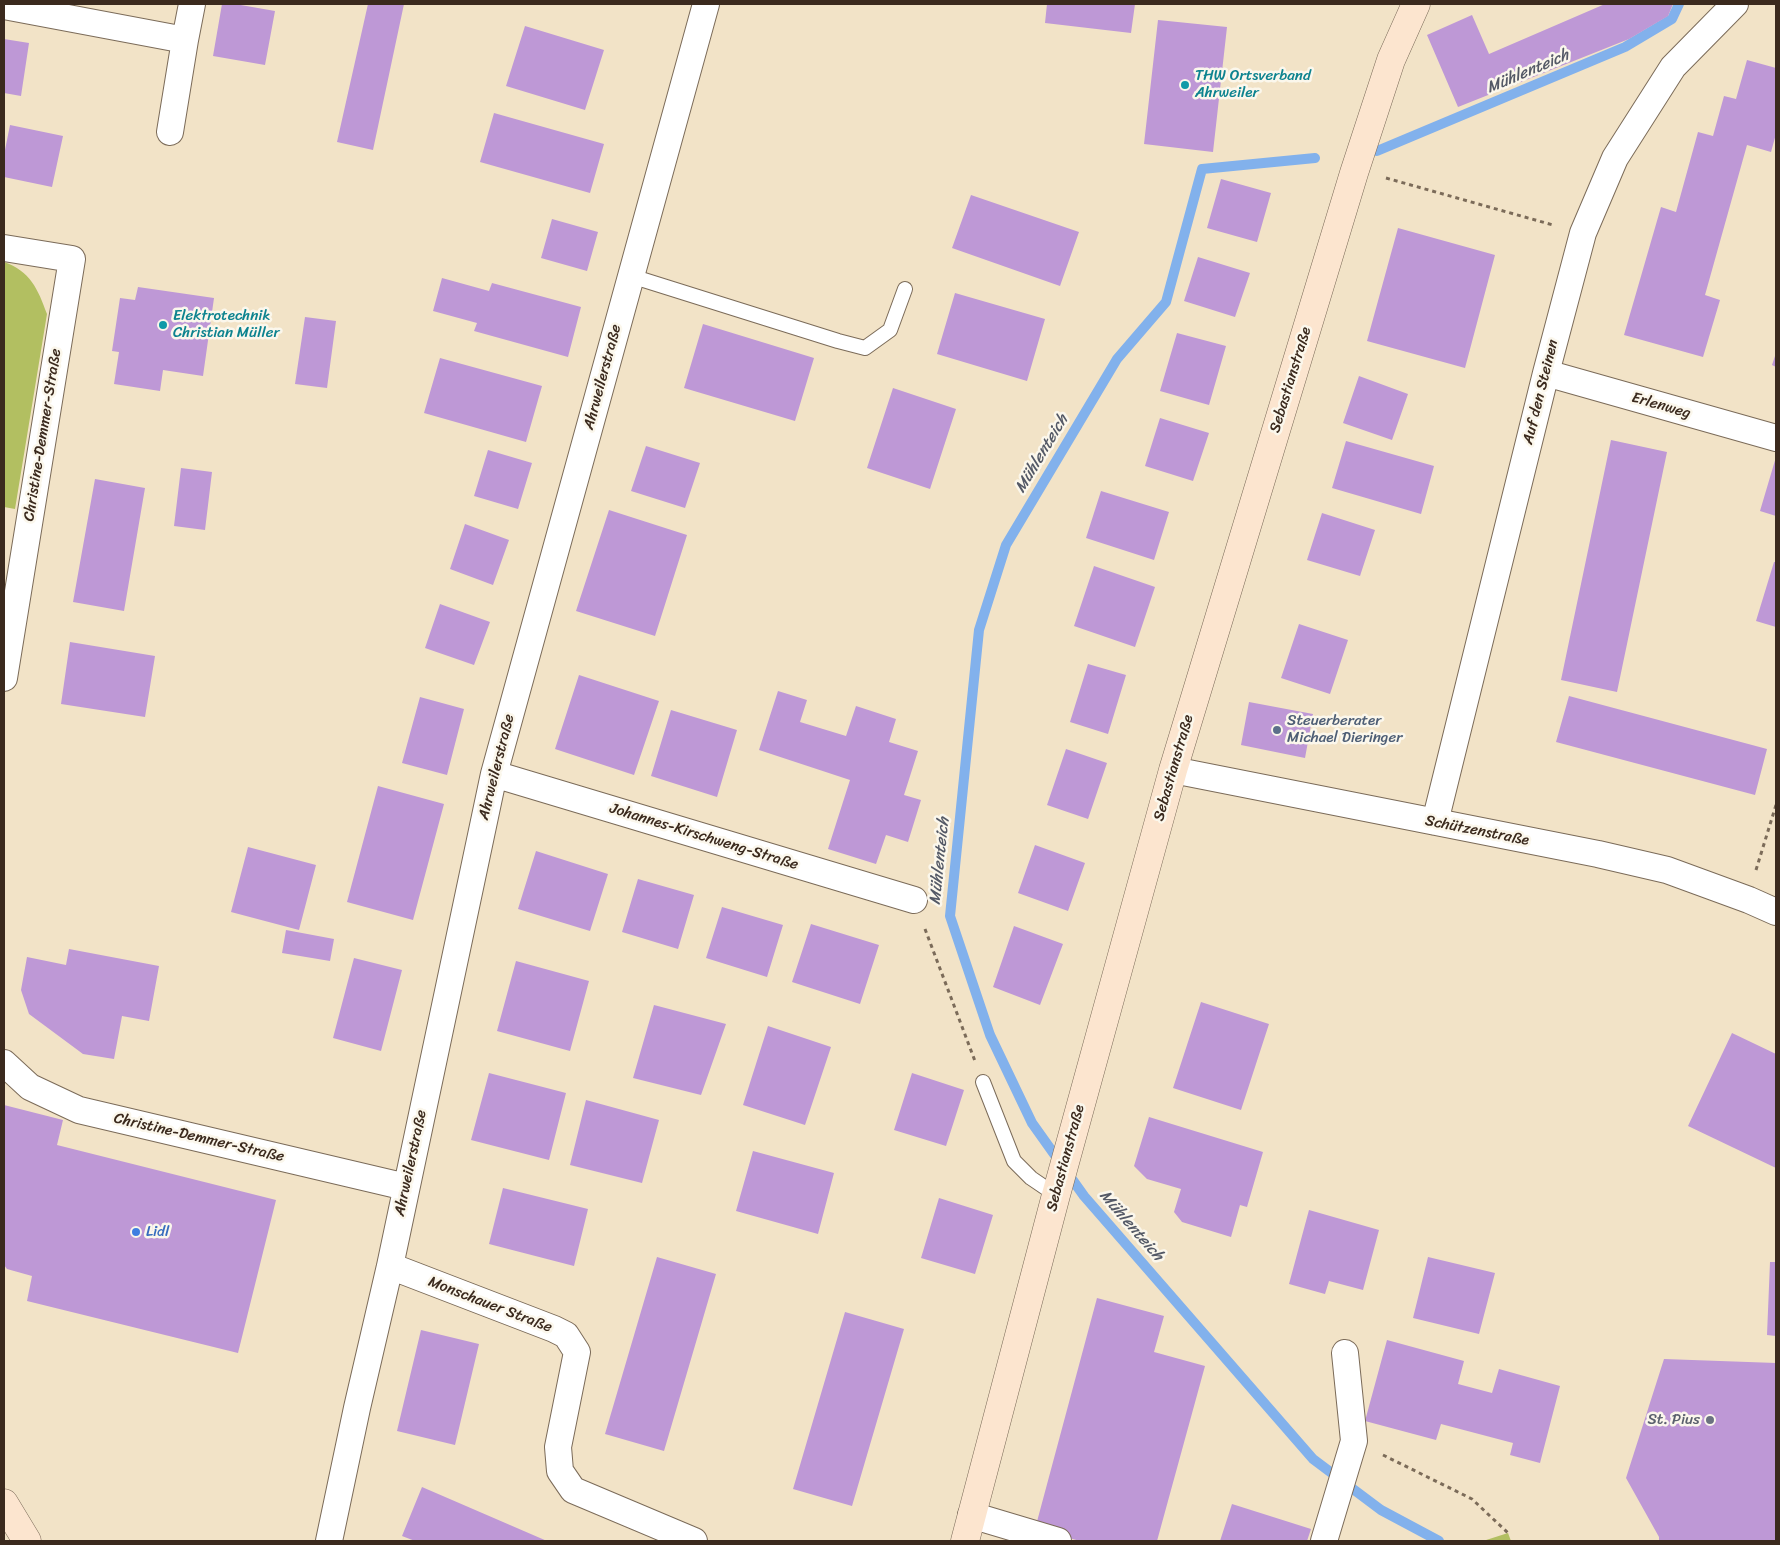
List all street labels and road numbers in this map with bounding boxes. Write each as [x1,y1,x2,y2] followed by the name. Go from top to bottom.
[580,322,626,432] street label: Ahrweilerstraße
[1266,325,1316,435] street label: Sebastianstraße
[1519,338,1563,446] street label: Auf den Steinen
[20,347,66,523] street label: Christine-Demmer-Straße
[1630,389,1692,423] street label: Erlenweg
[475,712,519,822] street label: Ahrweilerstraße
[1150,713,1198,823] street label: Sebastianstraße
[608,800,800,874] street label: Johannes-Kirschweng-Straße
[1423,812,1531,850] street label: Schützenstraße
[1043,1103,1089,1213] street label: Sebastianstraße
[391,1108,431,1218] street label: Ahrweilerstraße
[112,1110,286,1166] street label: Christine-Demmer-Straße
[426,1273,554,1337] street label: Monschauer Straße

